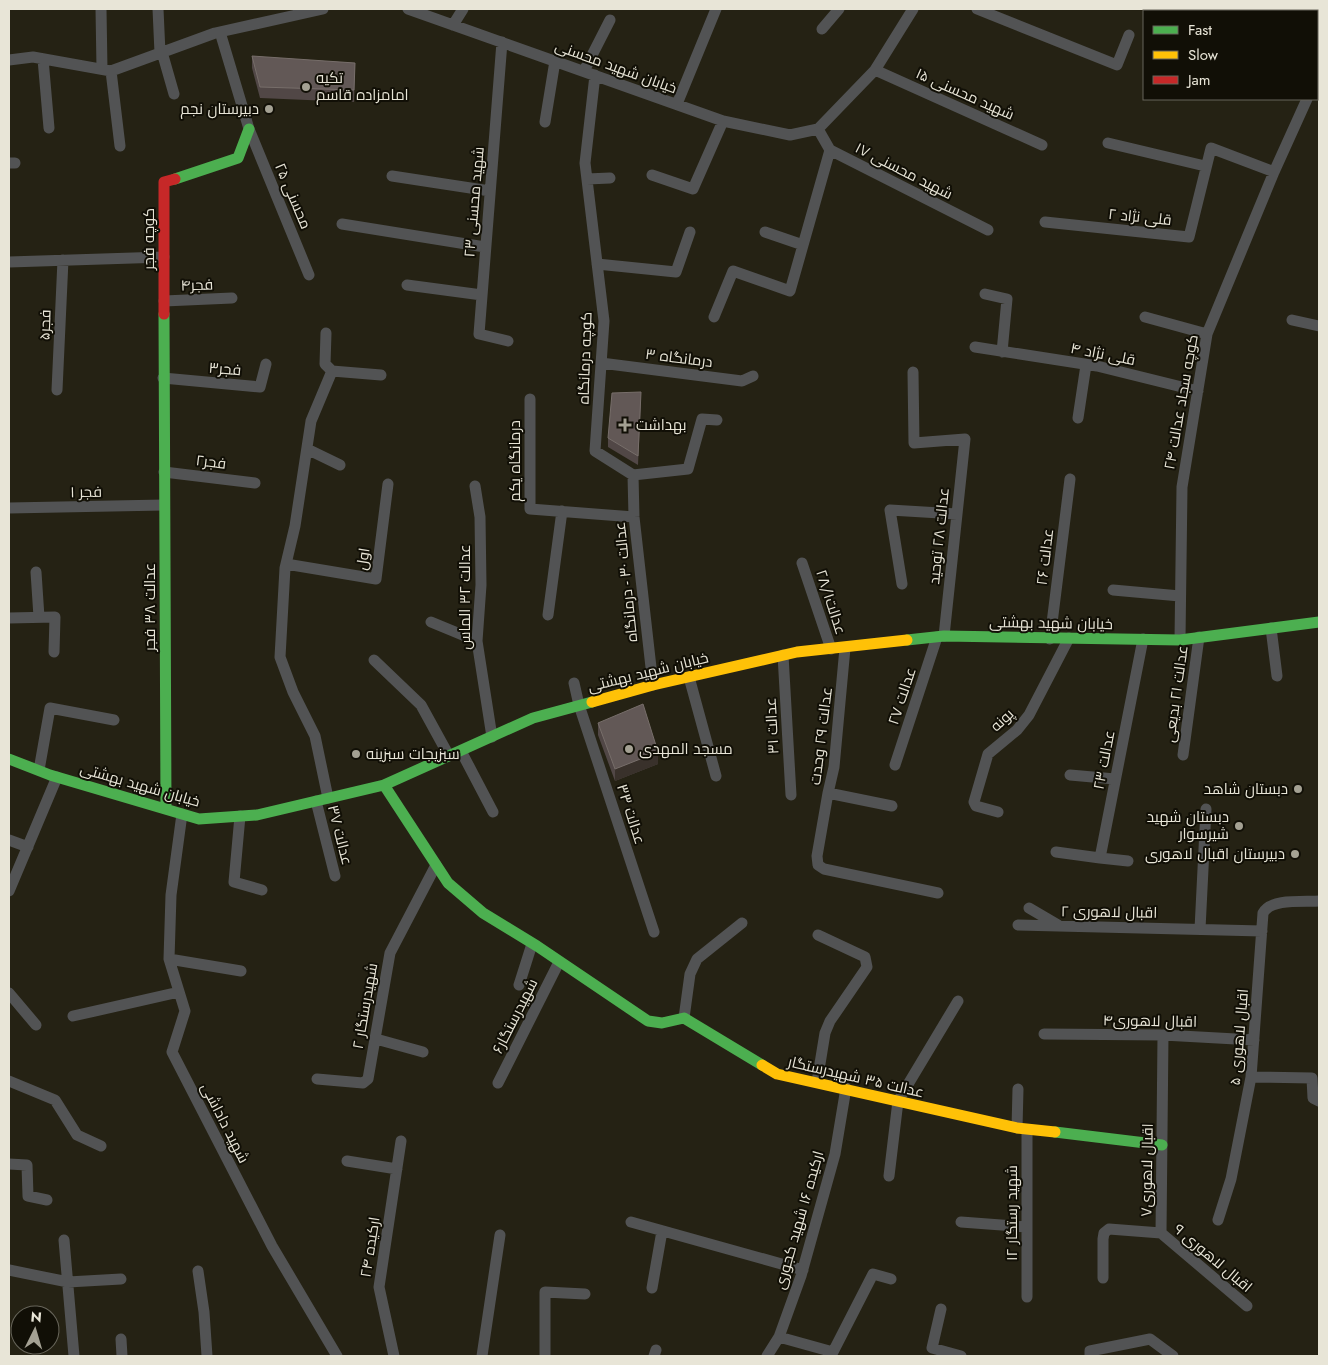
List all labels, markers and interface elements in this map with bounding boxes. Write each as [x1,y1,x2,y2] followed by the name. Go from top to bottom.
[1143,10,1318,100] legend
[1188,19,1212,41] text: Fast
[552,35,680,99] street label: خیابان شهید محسنی
[1188,44,1219,66] text: Slow
[912,62,1018,126] street label: شهید محسنی ۱۵
[316,67,409,106] place label: تکیه امامزاده قاسم
[1186,69,1211,91] text: Jam
[300,81,312,93] marker: تکیه امامزاده قاسم
[180,98,259,120] place label: دبیرستان نجم
[263,103,275,115] marker: دبیرستان نجم
[851,137,957,205] street label: شهید محسنی ۱۷
[458,146,490,258] street label: شهید محسنی ۲۳
[269,160,317,232] street label: محسنی ۲۵
[1107,203,1173,231] street label: قلی نژاد ۲
[138,208,160,271] street label: کوچه فجر
[180,273,214,297] street label: فجر۴
[33,309,57,341] street label: فجر۵
[572,311,598,405] street label: کوچه درمانگاه
[1158,333,1204,471] street label: کوچه سجاد عدالت ۲۴
[1069,337,1137,371] street label: قلی نژاد ۴
[644,343,714,373] street label: درمانگاه ۳
[208,357,242,381] street label: فجر۳
[636,414,687,436] place label: بهداشت
[618,418,632,432] marker: بهداشت
[504,420,526,502] street label: درمانگاه یکم
[194,449,228,475] street label: فجر۲
[70,481,102,503] street label: فجر ۱
[923,487,955,585] street label: عدالت ۲۸ توحید
[609,521,643,643] street label: عدالت ۳۰ - درمانگاه
[1031,527,1059,587] street label: عدالت ۲۶
[454,544,476,650] street label: عدالت ۳۲ الماس
[350,546,376,572] street label: اول
[139,563,161,652] street label: عدالت ۳۸ فجر
[810,567,852,637] street label: عدالت۲۸/۱
[989,611,1113,635] street label: خیابان شهید بهشتی
[1158,644,1194,744] street label: عدالت ۲۱ بدیعی
[585,646,711,698] street label: خیابان شهید بهشتی
[882,665,922,727] street label: عدالت ۲۷
[804,686,838,786] street label: عدالت ۲۹ وحدت
[760,697,784,755] street label: عدالت ۳۱
[985,703,1019,737] street label: پونه
[1087,729,1121,791] street label: عدالت ۲۳
[639,738,733,760] place label: مسجد المهدی
[366,743,460,765] place label: سبزیجات سبزینه
[623,743,635,755] marker: مسجد المهدی
[350,748,362,760] marker: سبزیجات سبزینه
[77,757,203,813] street label: خیابان شهید بهشتی
[1204,778,1288,800] place label: دبستان شاهد
[611,781,651,847] street label: عدالت ۳۳
[1292,783,1304,795] marker: دبستان شاهد
[322,803,358,867] street label: عدالت ۳۷
[1147,806,1229,845] place label: دبستان شهید شیرسوار
[1233,820,1245,832] marker: دبستان شهید شیرسوار
[1145,843,1285,865] place label: دبیرستان اقبال لاهوری
[1289,848,1301,860] marker: دبیرستان اقبال لاهوری
[1061,900,1157,924] street label: اقبال لاهوری ۲
[347,961,383,1051] street label: شهیدرستگار ۲
[487,975,543,1057] street label: شهیدرستگار۶
[1224,988,1254,1086] street label: اقبال لاهوری ۵
[1103,1009,1197,1033] street label: اقبال لاهوری۴
[785,1050,926,1103] street label: عدالت ۳۵ شهیدرستگار
[195,1079,255,1167] street label: شهید داداشی
[1135,1123,1159,1217] street label: اقبال لاهوری۷
[769,1148,829,1292] street label: ارکیده ۱۶ شهید کجوری
[1001,1165,1023,1261] street label: شهید رستگار ۱۲
[354,1215,386,1279] street label: ارکیده ۲۴
[1169,1219,1257,1297] street label: اقبال لاهوری ۹
[10,1305,60,1355] north arrow
[30,1307,43,1327] text: N

